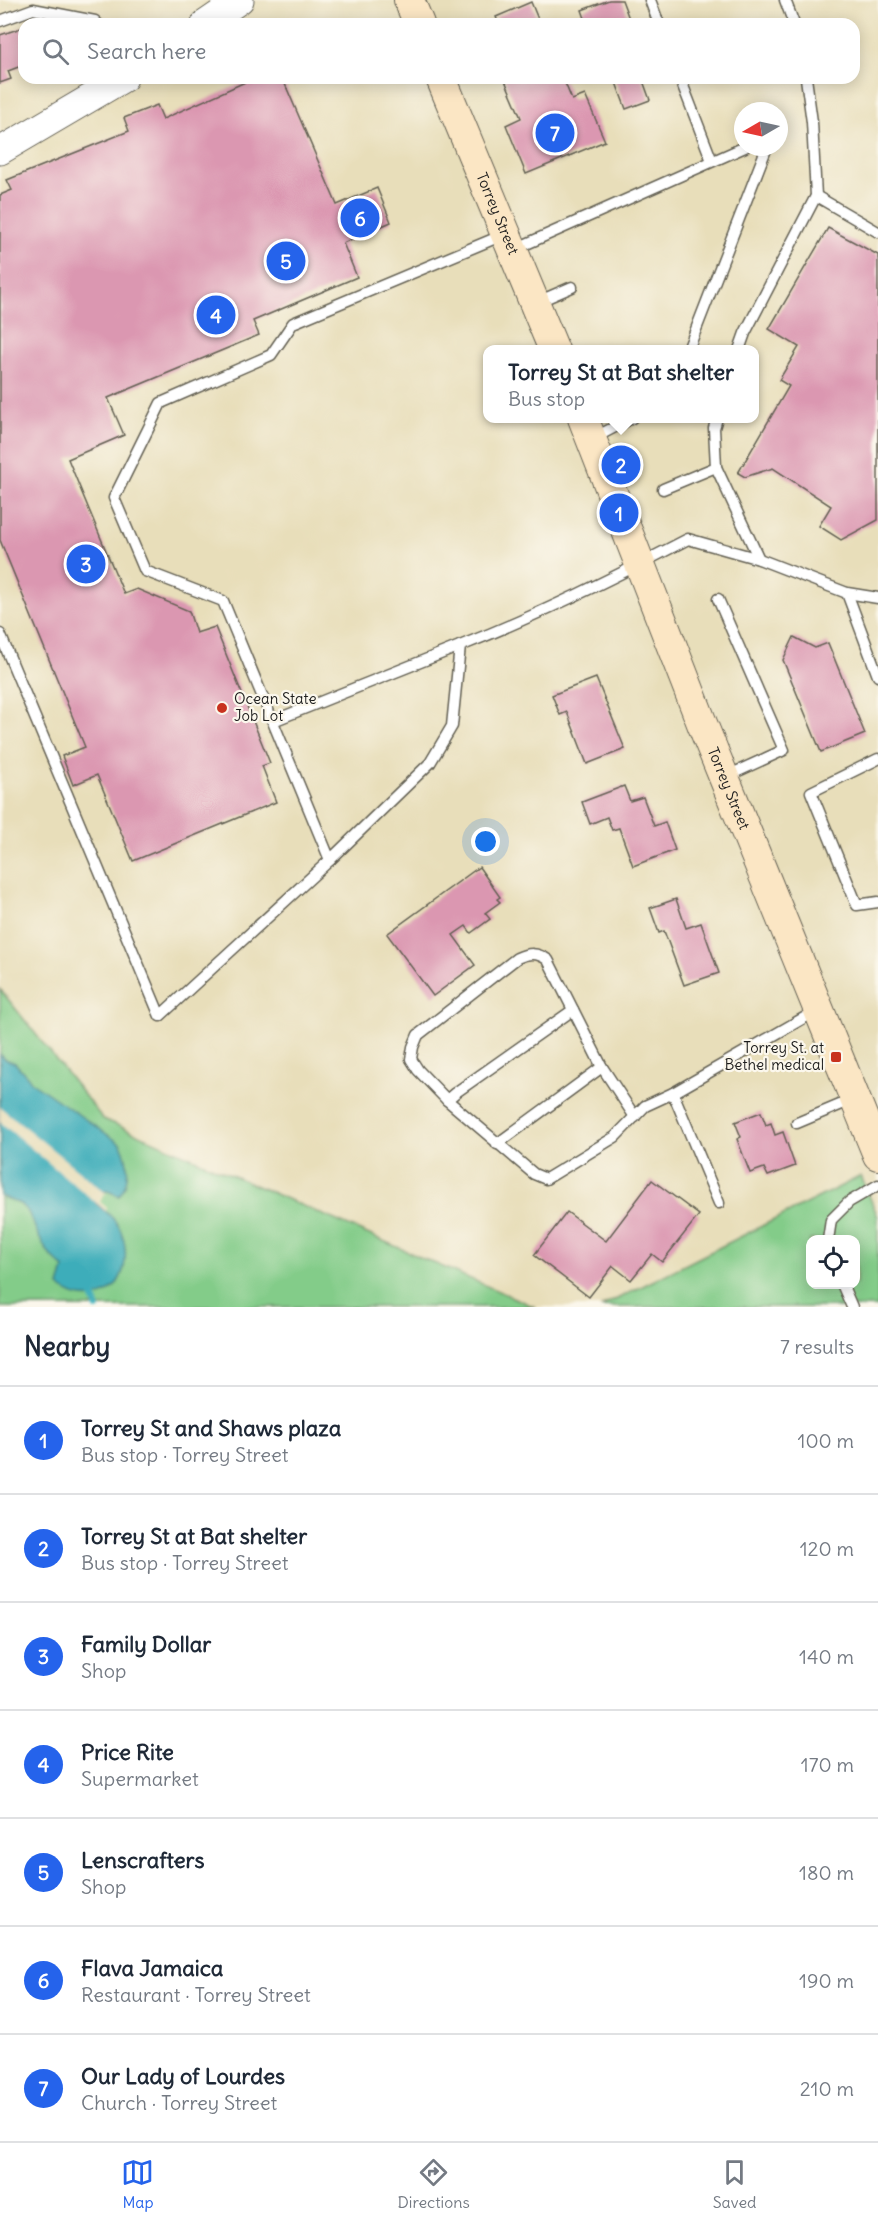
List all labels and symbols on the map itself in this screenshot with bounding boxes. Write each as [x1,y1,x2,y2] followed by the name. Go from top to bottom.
[734,102,788,156] north arrow
[536,110,574,156] pin: 7
[472,170,523,258] street label: Torrey Street
[340,196,380,240] pin: 6
[266,238,306,284] pin: 5
[196,292,236,338] pin: 4
[602,442,640,488] pin: 2
[600,490,638,536] pin: 1
[66,542,106,586] pin: 3
[234,689,317,725] place label: Ocean State Job Lot
[215,701,229,715] marker: Ocean State Job Lot
[704,744,754,832] street label: Torrey Street
[471,827,500,856] your location
[725,1038,824,1074] place label: Torrey St. at Bethel medical
[829,1050,843,1064] marker: Torrey St. at Bethel medical

